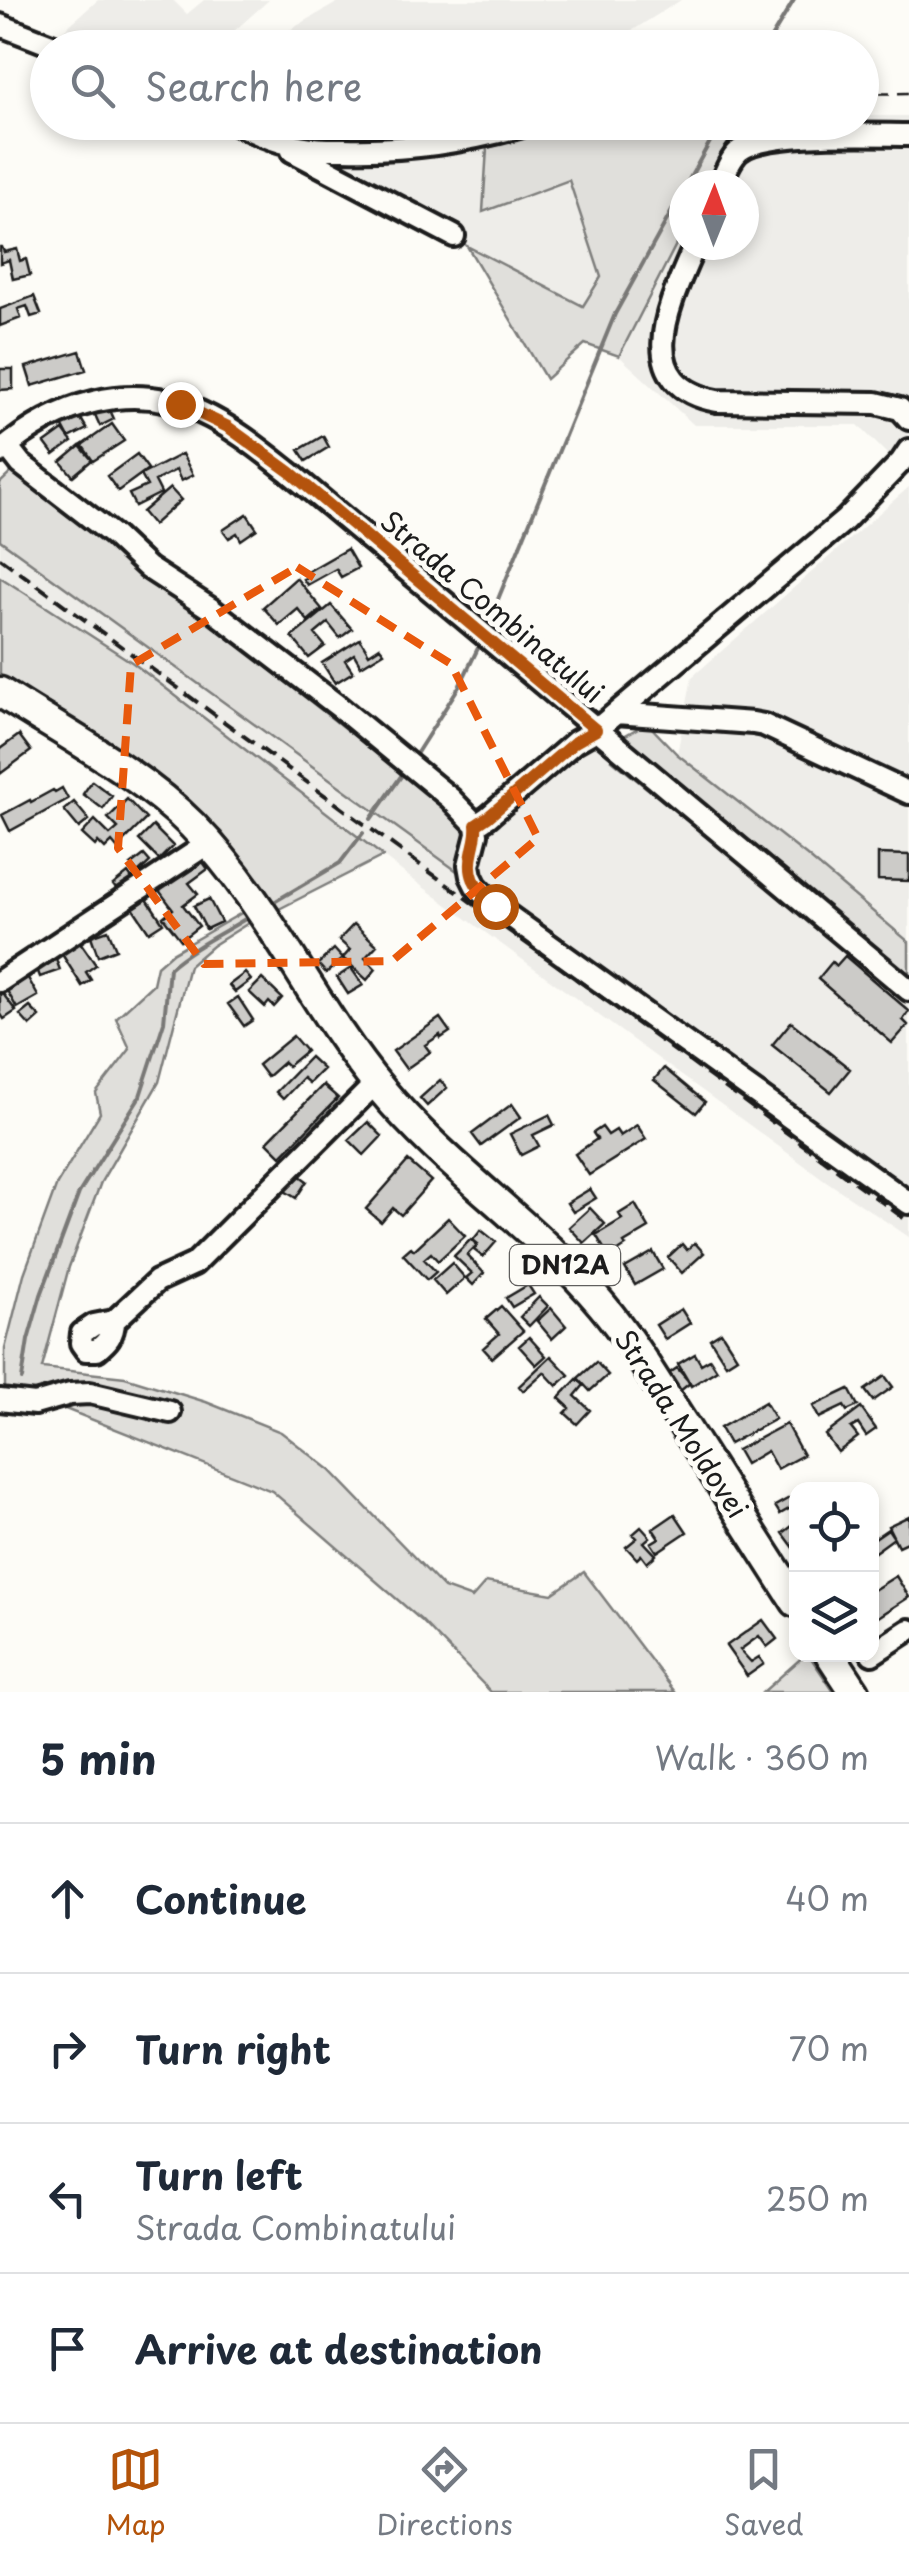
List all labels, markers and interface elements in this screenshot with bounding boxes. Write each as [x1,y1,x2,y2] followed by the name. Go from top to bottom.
[30,30,879,140] search box
[145,57,362,114] text: Search here
[65,58,120,113] icon: search
[669,170,759,260] north arrow
[158,382,204,428] route end
[372,499,614,713] street label: Strada Combinatului
[473,884,519,930] route start
[510,1245,620,1285] road number: DN12A
[605,1320,760,1526] street label: Strada Moldovei
[789,1482,879,1662] map controls
[789,1482,879,1572] button: locate
[789,1572,879,1662] button: layers
[40,1726,157,1789] text: 5 min
[655,1733,869,1781] text: Walk · 360 m
[135,1870,306,1927] text: Continue
[40,1871,95,1926] icon: ahead
[785,1874,869,1922] text: 40 m
[135,2020,331,2077] text: Turn right
[40,2021,95,2076] icon: right
[789,2024,869,2072] text: 70 m
[135,2146,303,2203] text: Turn left
[40,2171,95,2226] icon: left
[766,2174,869,2222] text: 250 m
[135,2203,456,2251] text: Strada Combinatului
[135,2320,543,2377] text: Arrive at destination
[40,2321,95,2376] icon: arrive
[106,2442,165,2545] tab: Map
[377,2442,513,2545] tab: Directions
[724,2442,803,2545] tab: Saved

